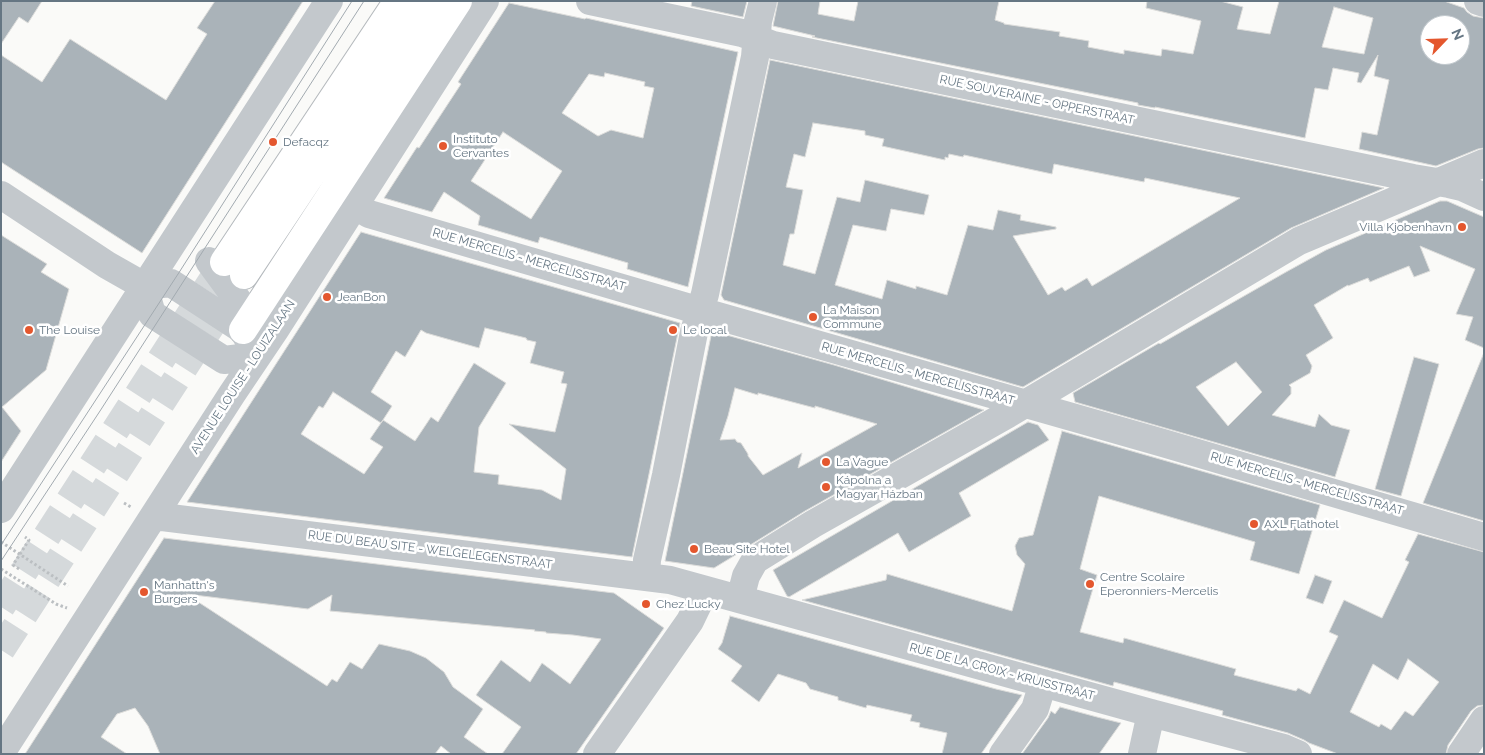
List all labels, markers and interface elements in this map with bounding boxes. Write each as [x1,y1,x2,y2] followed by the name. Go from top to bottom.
[1420,15,1470,65] north arrow
[1448,26,1467,42] text: N
[938,72,1136,128] street label: RUE SOUVERAINE - OPPERSTRAAT
[453,132,509,160] place label: Instituto Cervantes
[283,135,329,149] place label: Defacqz
[267,136,279,148] marker: Defacqz
[437,140,449,152] marker: Instituto Cervantes
[1359,220,1452,234] place label: Villa Kjobenhavn
[1456,221,1468,233] marker: Villa Kjobenhavn
[431,225,627,295] street label: RUE MERCELIS - MERCELISSTRAAT
[337,290,385,304] place label: JeanBon
[321,291,333,303] marker: JeanBon
[188,297,298,457] street label: AVENUE LOUISE - LOUIZALAAN
[823,303,882,331] place label: La Maison Commune
[807,311,819,323] marker: La Maison Commune
[39,323,100,337] place label: The Louise
[683,323,727,337] place label: Le local
[23,324,35,336] marker: The Louise
[667,324,679,336] marker: Le local
[820,339,1016,409] street label: RUE MERCELIS - MERCELISSTRAAT
[1209,449,1405,519] street label: RUE MERCELIS - MERCELISSTRAAT
[836,455,888,469] place label: La Vague
[820,456,832,468] marker: La Vague
[836,473,923,501] place label: Kápolna a Magyar Házban
[820,481,832,493] marker: Kápolna a Magyar Házban
[1264,517,1339,531] place label: AXL Flathotel
[1248,518,1260,530] marker: AXL Flathotel
[307,528,553,572] street label: RUE DU BEAU SITE - WELGELEGENSTRAAT
[704,542,790,556] place label: Beau Site Hotel
[688,543,700,555] marker: Beau Site Hotel
[1100,570,1218,598] place label: Centre Scolaire Eperonniers-Mercelis
[154,578,214,606] place label: Manhattn's Burgers
[1084,578,1096,590] marker: Centre Scolaire Eperonniers-Mercelis
[138,586,150,598] marker: Manhattn's Burgers
[656,597,721,611] place label: Chez Lucky
[640,598,652,610] marker: Chez Lucky
[908,640,1096,704] street label: RUE DE LA CROIX - KRUISSTRAAT

